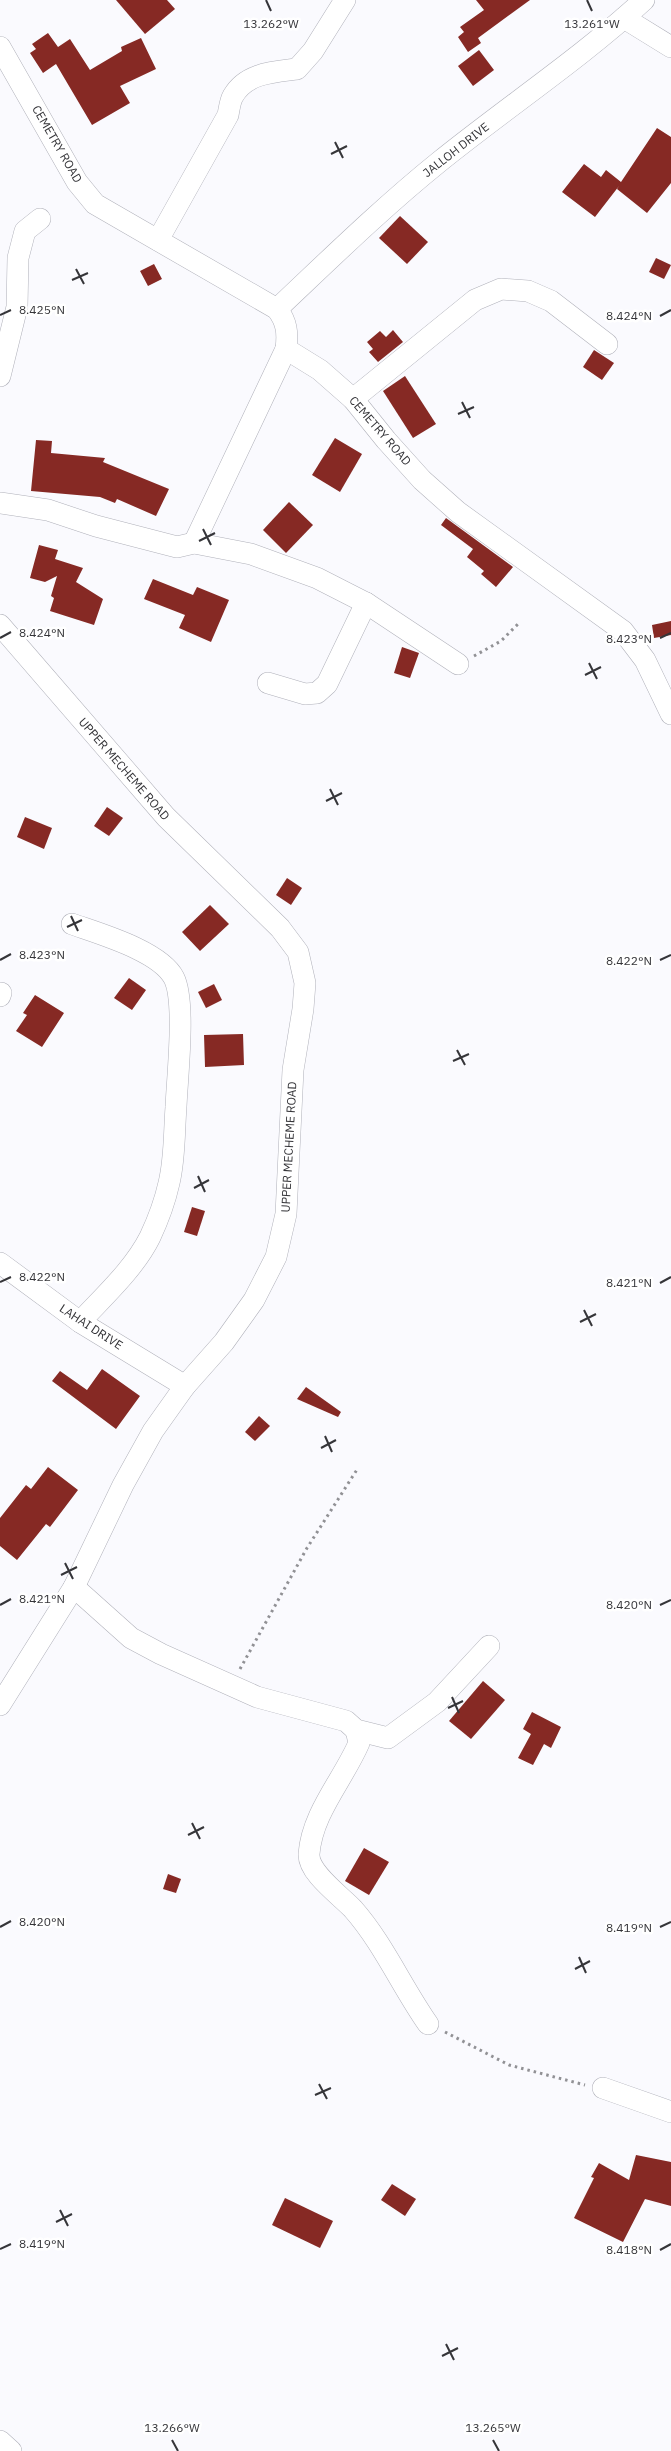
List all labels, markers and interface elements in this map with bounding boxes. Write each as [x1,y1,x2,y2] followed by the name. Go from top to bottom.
[243,16,299,31] text: 13.262°W
[564,16,620,31] text: 13.261°W
[29,102,86,185] street label: CEMETRY ROAD
[420,119,492,180] street label: JALLOH DRIVE
[19,302,65,317] text: 8.425°N
[606,308,652,323] text: 8.424°N
[346,393,415,468] street label: CEMETRY ROAD
[19,625,65,640] text: 8.424°N
[606,631,652,646] text: 8.423°N
[76,714,173,823] street label: UPPER MECHEME ROAD
[19,947,65,962] text: 8.423°N
[606,953,652,968] text: 8.422°N
[278,1081,299,1213] street label: UPPER MECHEME ROAD
[19,1269,65,1284] text: 8.422°N
[606,1275,652,1290] text: 8.421°N
[57,1301,126,1353] street label: LAHAI DRIVE
[19,1591,65,1606] text: 8.421°N
[606,1597,652,1612] text: 8.420°N
[19,1914,65,1929] text: 8.420°N
[606,1920,652,1935] text: 8.419°N
[19,2236,65,2251] text: 8.419°N
[606,2242,652,2257] text: 8.418°N
[144,2420,200,2435] text: 13.266°W
[465,2420,521,2435] text: 13.265°W

